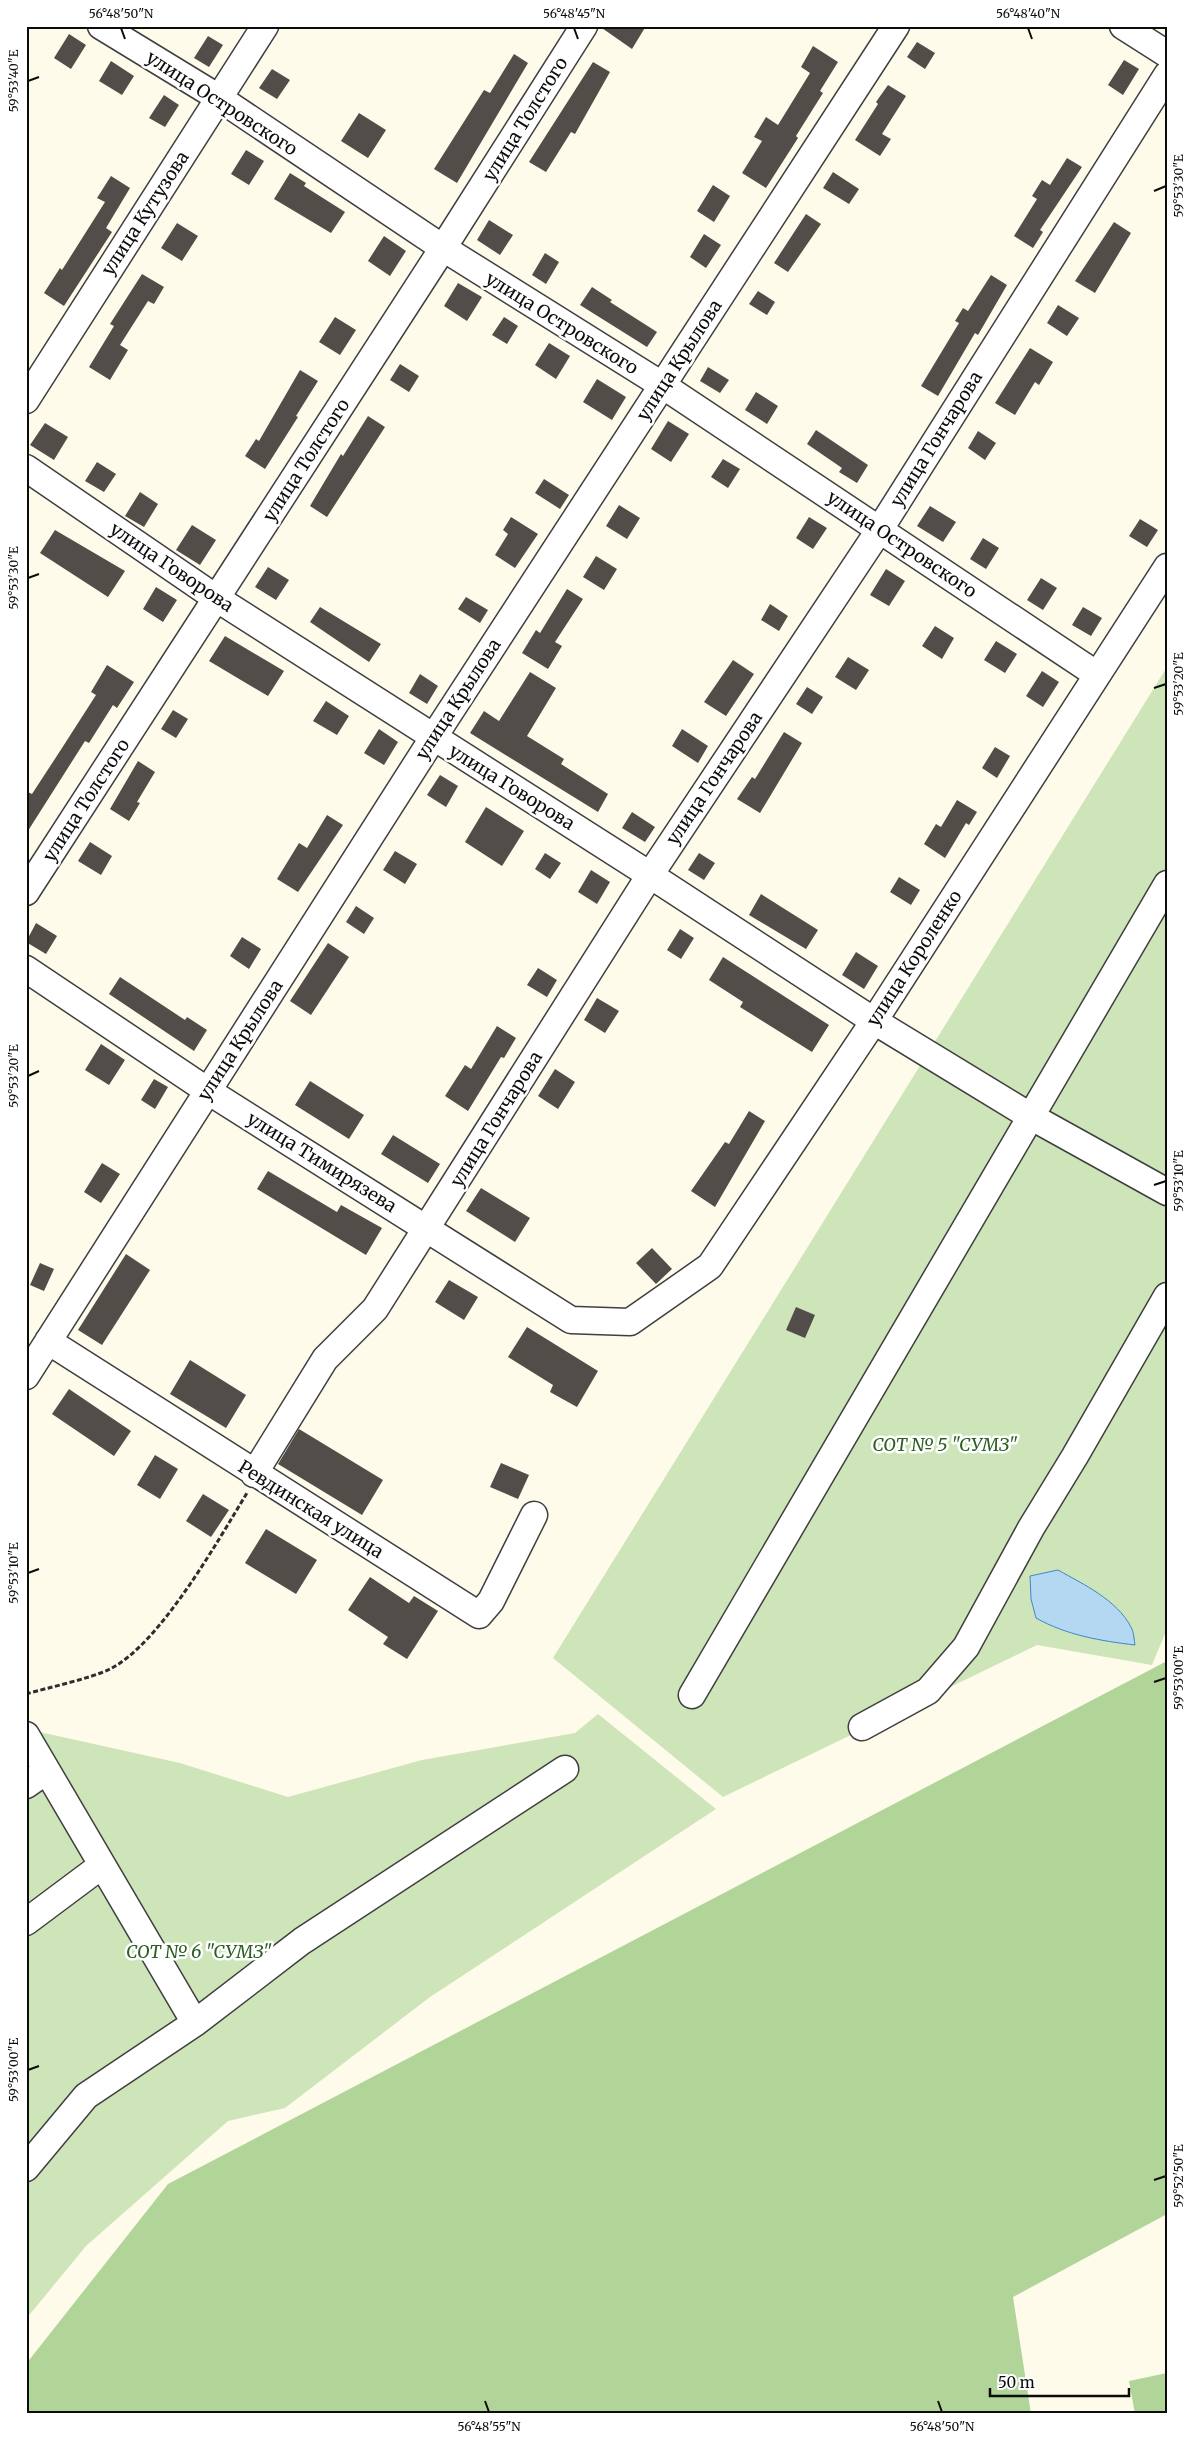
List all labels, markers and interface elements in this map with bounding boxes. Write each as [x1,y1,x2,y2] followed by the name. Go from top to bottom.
[89,6,154,21] text: 56°48'50"N
[543,6,606,21] text: 56°48'45"N
[996,6,1061,21] text: 56°48'40"N
[142,45,302,161] street label: улица Островского
[6,49,21,112] text: 59°53'40"E
[478,53,572,185] street label: улица Толстого
[96,146,194,279] street label: улица Кутузова
[1171,154,1186,218] text: 59°53'30"E
[481,267,643,379] street label: улица Островского
[631,295,727,425] street label: улица Крылова
[885,366,987,511] street label: улица Гончарова
[258,394,354,526] street label: улица Толстого
[823,485,981,603] street label: улица Островского
[106,517,238,617] street label: улица Говорова
[6,546,21,610] text: 59°53'30"E
[410,634,506,764] street label: улица Крылова
[1171,652,1186,716] text: 59°53'20"E
[661,707,767,849] street label: улица Гончарова
[38,734,134,866] street label: улица Толстого
[445,739,580,835] street label: улица Говорова
[861,886,967,1030] street label: улица Короленко
[192,975,288,1105] street label: улица Крылова
[6,1044,21,1108] text: 59°53'20"E
[445,1046,547,1191] street label: улица Гончарова
[243,1107,401,1218] street label: улица Тимирязева
[1171,1150,1186,1212] text: 59°53'10"E
[872,1433,1018,1456] park label: СОТ № 5 "СУМЗ"
[234,1455,388,1563] street label: Ревдинская улица
[6,1542,21,1604] text: 59°53'10"E
[1171,1646,1186,1710] text: 59°53'00"E
[126,1940,272,1963] park label: СОТ № 6 "СУМЗ"
[6,2038,21,2102] text: 59°53'00"E
[1171,2144,1186,2208] text: 59°52'50"E
[990,2365,1129,2397] scale bar
[998,2373,1035,2392] text: 50 m
[457,2419,521,2434] text: 56°48'55"N
[910,2419,975,2434] text: 56°48'50"N

